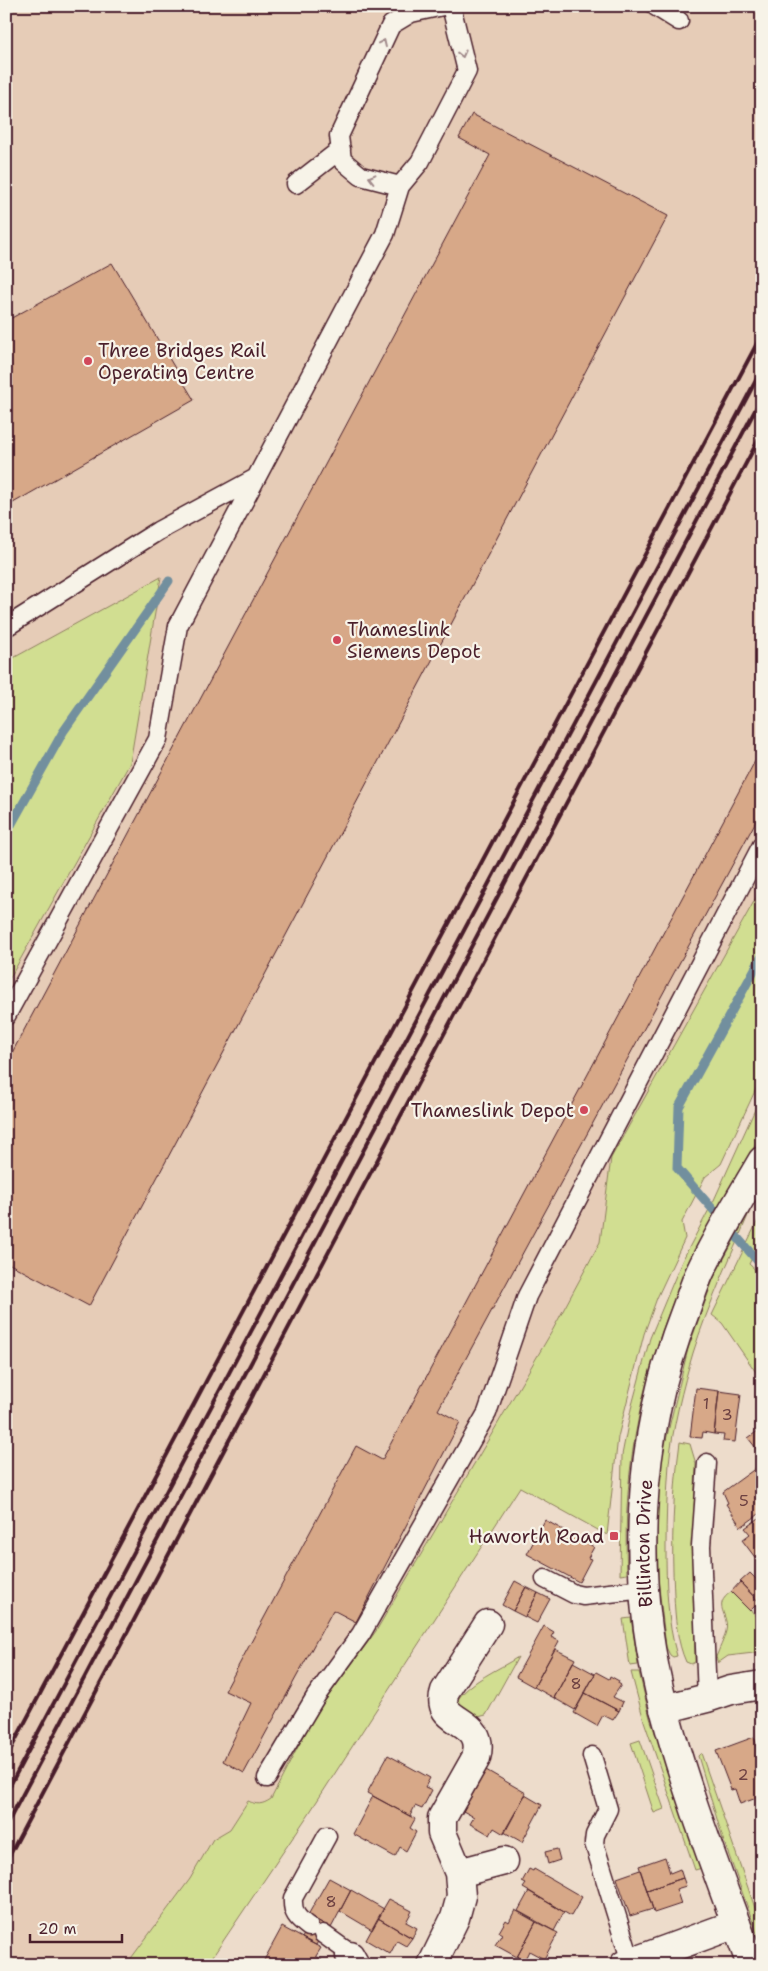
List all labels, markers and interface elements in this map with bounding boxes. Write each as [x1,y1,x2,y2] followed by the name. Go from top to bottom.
[377,39,387,48] one-way arrow
[456,49,467,58] one-way arrow
[368,174,376,184] one-way arrow
[98,338,266,385] place label: Three Bridges Rail Operating Centre
[82,355,94,367] marker: Three Bridges Rail Operating Centre
[347,617,481,664] place label: Thameslink Siemens Depot
[331,634,343,646] marker: Thameslink Siemens Depot
[411,1098,574,1123] place label: Thameslink Depot
[578,1104,590,1116] marker: Thameslink Depot
[703,1393,709,1414] house number: 1
[721,1404,733,1425] house number: 3
[630,1478,658,1608] street label: Billinton Drive
[739,1490,749,1511] house number: 5
[469,1524,604,1549] place label: Haworth Road
[608,1530,620,1542] marker: Haworth Road
[570,1673,582,1694] house number: 8
[737,1764,749,1785] house number: 2
[325,1891,337,1912] house number: 8
[30,1911,122,1943] scale bar
[38,1919,77,1939] text: 20 m

